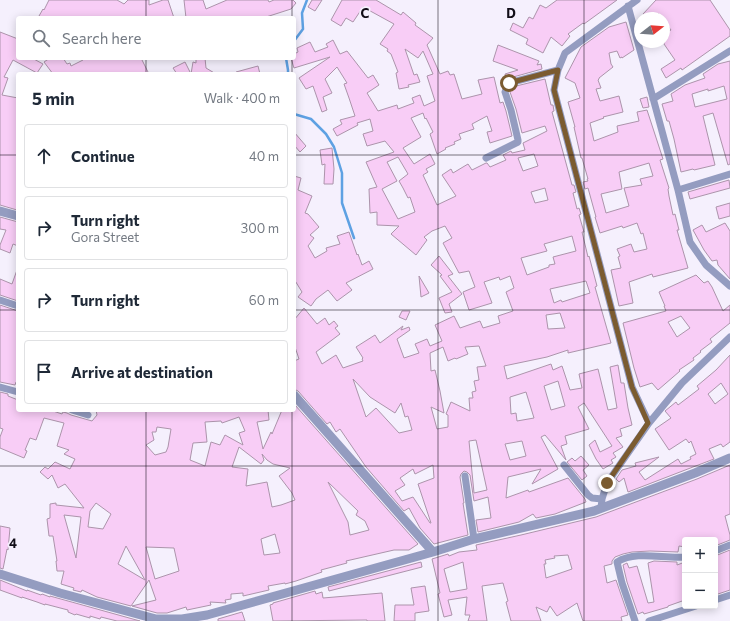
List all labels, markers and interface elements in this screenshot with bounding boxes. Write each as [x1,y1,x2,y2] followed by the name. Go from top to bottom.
[361,5,370,21] text: C
[506,5,516,21] text: D
[634,12,670,48] north arrow
[16,16,296,60] search box
[30,27,52,49] icon: search
[62,29,141,47] text: Search here
[500,74,518,92] route start
[32,88,75,109] text: 5 min
[204,90,280,106] text: Walk · 400 m
[33,145,55,167] icon: ahead
[71,147,135,165] text: Continue
[249,148,279,164] text: 40 m
[71,211,140,229] text: Turn right
[33,217,55,239] icon: right
[241,220,279,236] text: 300 m
[71,229,139,245] text: Gora Street
[33,289,55,311] icon: right
[71,291,140,309] text: Turn right
[249,292,279,308] text: 60 m
[33,361,55,383] icon: arrive
[71,363,213,381] text: Arrive at destination
[598,474,616,492] route end
[9,535,17,551] text: 4
[682,537,718,609] map controls
[682,537,718,573] button: +
[682,573,718,609] button: −

